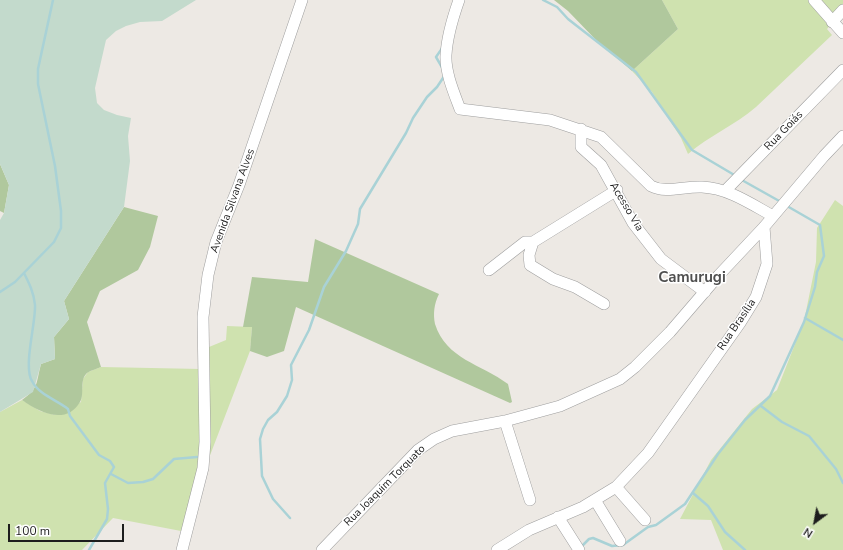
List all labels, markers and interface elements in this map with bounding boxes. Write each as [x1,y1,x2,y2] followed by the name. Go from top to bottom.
[762,108,806,154] street label: Rua Goiás
[208,147,258,255] street label: Avenida Silvana Alves
[606,180,646,234] street label: Acesso Via
[658,269,726,287] district label: Camurugi
[715,297,759,353] street label: Rua Brasília
[342,443,428,529] street label: Rua Joaquim Torquato
[795,502,835,542] north arrow
[10,516,126,542] scale bar
[15,523,50,539] text: 100 m
[801,524,816,541] text: N

